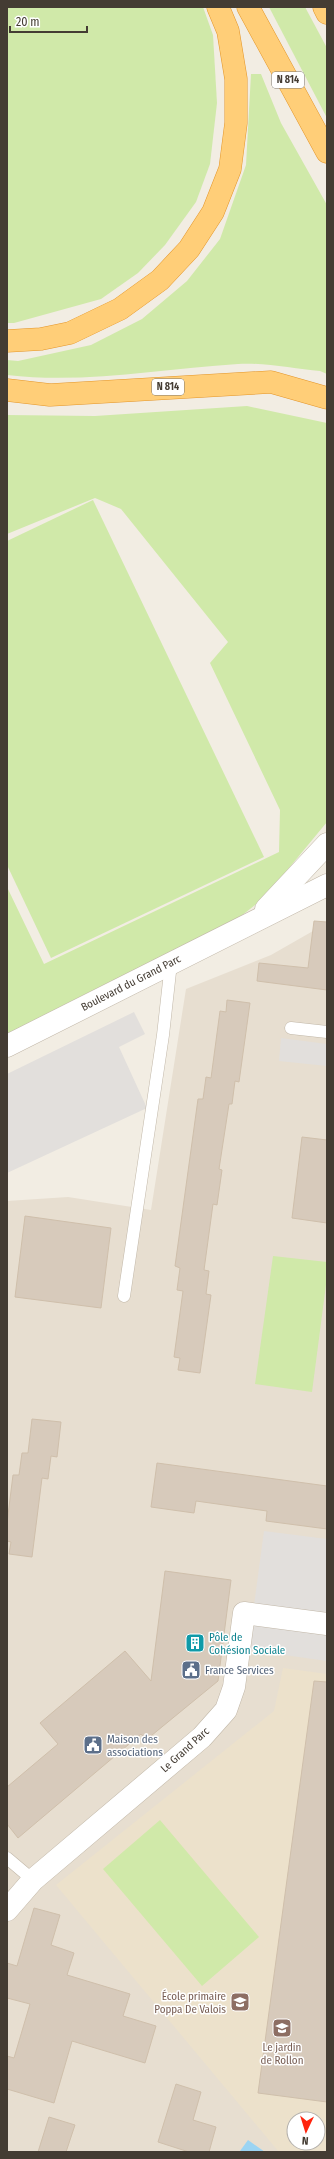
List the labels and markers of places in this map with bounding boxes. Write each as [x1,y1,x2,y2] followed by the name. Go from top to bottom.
[209,1631,285,1657] place label: Pôle de Cohésion Sociale
[184,1632,206,1654] building icon: Pôle de Cohésion Sociale
[180,1659,202,1681] public building icon: France Services
[205,1664,274,1677] place label: France Services
[107,1733,163,1759] place label: Maison des associations
[82,1734,104,1756] public building icon: Maison des associations
[154,1989,226,2016] place label: École primaire Poppa De Valois
[229,1991,251,2013] school or university icon: École primaire Poppa De Valois
[271,2017,293,2039] school or university icon: Le jardin de Rollon
[261,2041,303,2067] place label: Le jardin de Rollon

